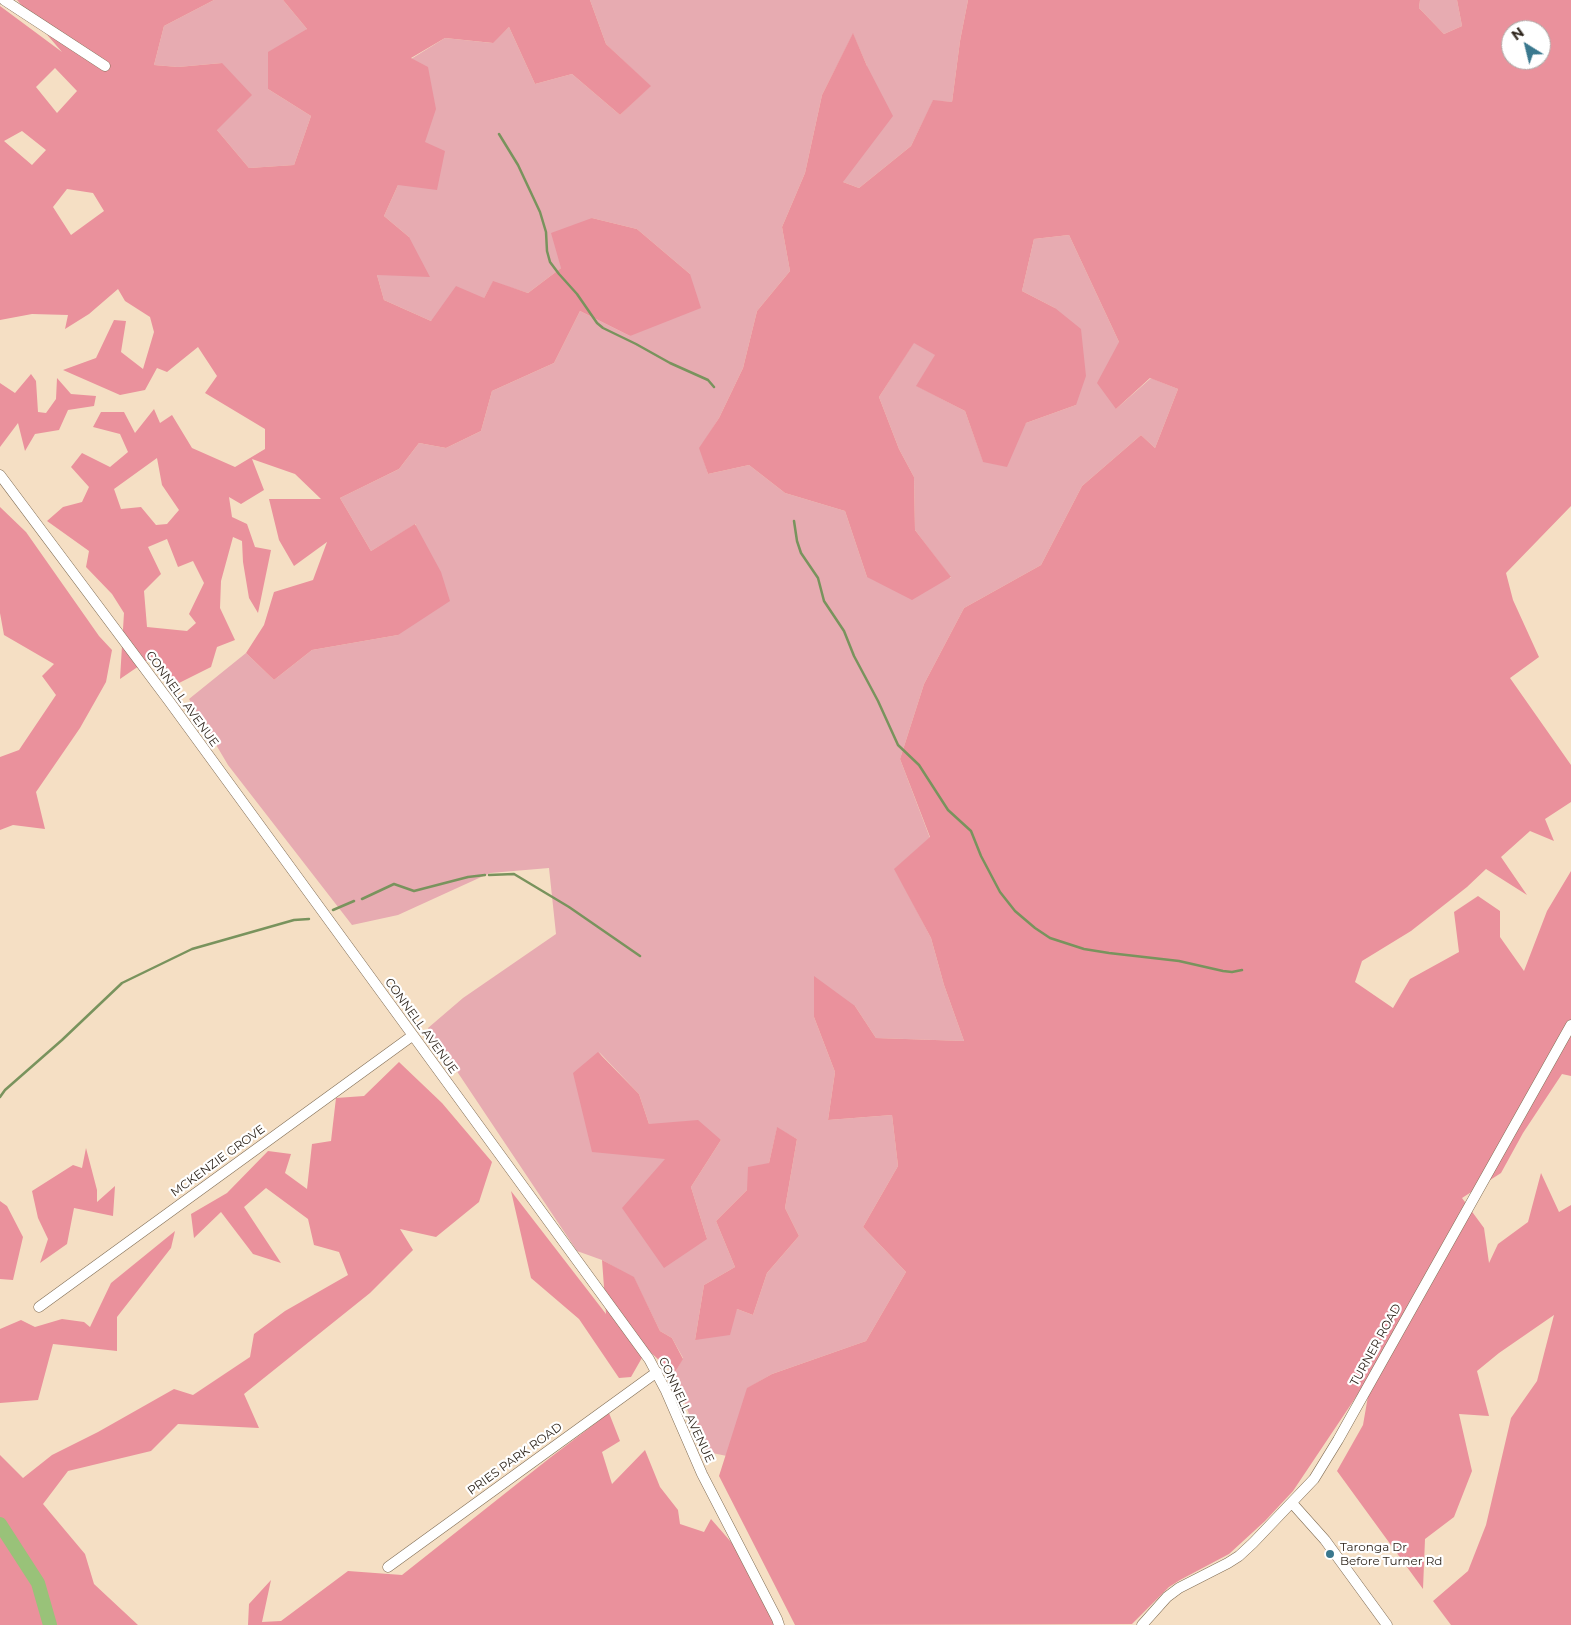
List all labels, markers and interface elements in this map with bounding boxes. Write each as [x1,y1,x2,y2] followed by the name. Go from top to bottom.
[1501,20,1551,70] north arrow
[1508,23,1528,44] text: N
[142,648,222,750] street label: CONNELL AVENUE
[381,975,461,1077] street label: CONNELL AVENUE
[168,1122,268,1200] street label: MCKENZIE GROVE
[1347,1301,1405,1389] street label: TURNER ROAD
[655,1355,717,1465] street label: CONNELL AVENUE
[465,1420,565,1498] street label: PRIES PARK ROAD
[1340,1540,1442,1568] place label: Taronga Dr Before Turner Rd
[1324,1548,1336,1560] marker: Taronga Dr Before Turner Rd

